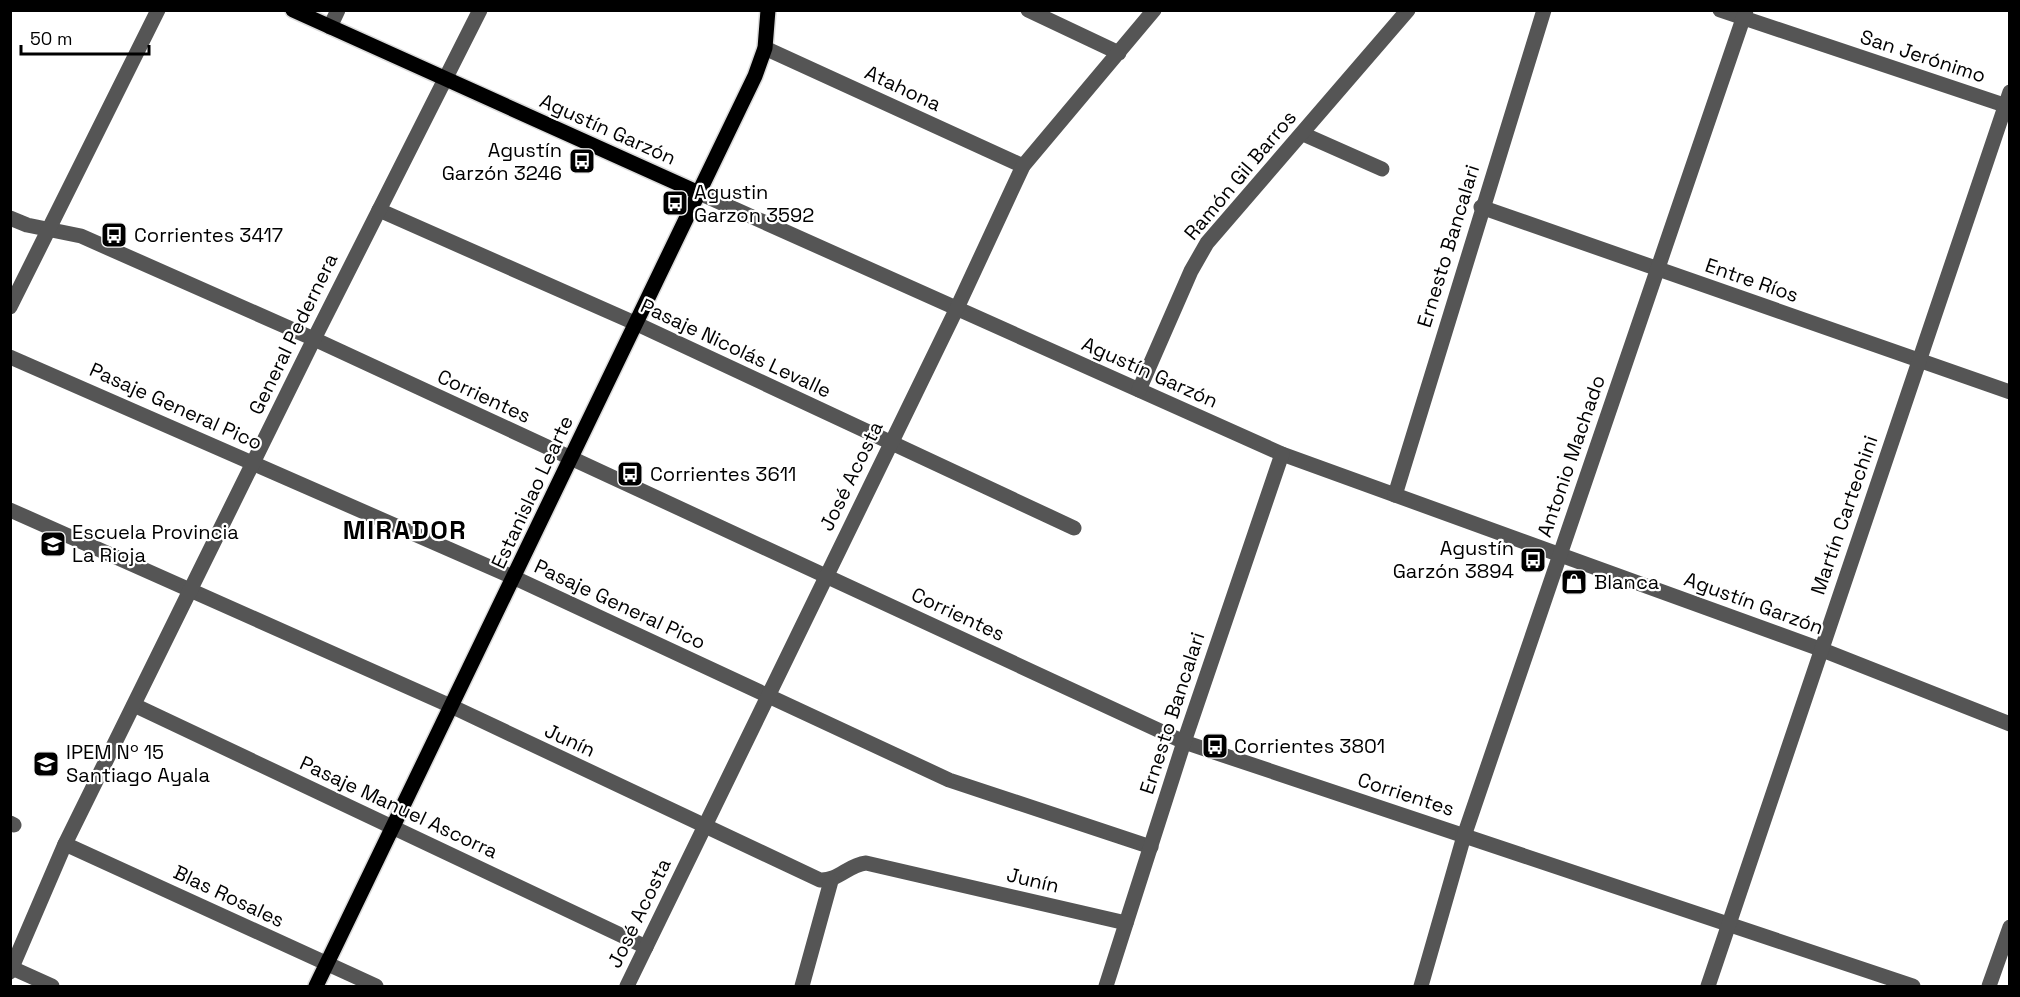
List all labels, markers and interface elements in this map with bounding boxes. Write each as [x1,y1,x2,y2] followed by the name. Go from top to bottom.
[21,18,148,56] scale bar
[1857,23,1989,89] street label: San Jerónimo
[30,27,72,50] text: 50 m
[861,59,945,117] street label: Atahona
[536,87,680,171] street label: Agustín Garzón
[1178,105,1302,245] street label: Ramón Gil Barros
[442,137,562,186] place label: Agustín Garzón 3246
[567,146,597,176] bus stop icon: Agustín Garzón 3246
[1411,161,1485,331] street label: Ernesto Bancalari
[694,179,814,228] place label: Agustin Garzon 3592
[660,188,690,218] bus stop icon: Agustin Garzon 3592
[99,220,129,250] bus stop icon: Corrientes 3417
[134,222,283,248] place label: Corrientes 3417
[243,249,343,419] street label: General Pedernera
[1702,252,1802,308] street label: Entre Ríos
[636,292,836,404] street label: Pasaje Nicolás Levalle
[1078,330,1222,414] street label: Agustín Garzón
[86,356,266,456] street label: Pasaje General Pico
[433,363,535,429] street label: Corrientes
[1531,372,1611,540] street label: Antonio Machado
[485,411,579,573] street label: Estanislao Learte
[813,417,889,535] street label: José Acosta
[1805,432,1883,598] street label: Martín Cartechini
[615,459,645,489] bus stop icon: Corrientes 3611
[650,461,796,487] place label: Corrientes 3611
[343,513,467,547] district label: MIRADOR
[72,519,239,568] place label: Escuela Provincia La Rioja
[38,529,68,559] school or university icon: Escuela Provincia La Rioja
[1393,535,1514,584] place label: Agustín Garzón 3894
[1518,545,1548,575] bus stop icon: Agustín Garzón 3894
[530,553,710,655] street label: Pasaje General Pico
[1681,566,1827,640] street label: Agustín Garzón
[1559,567,1589,597] shop icon: Blanca
[1594,569,1659,595] place label: Blanca
[907,581,1009,647] street label: Corrientes
[1134,629,1210,797] street label: Ernesto Bancalari
[540,717,600,763] street label: Junín
[1200,731,1230,761] bus stop icon: Corrientes 3801
[1234,733,1385,759] place label: Corrientes 3801
[66,739,210,788] place label: IPEM Nº 15 Santiago Ayala
[31,749,61,779] school or university icon: IPEM Nº 15 Santiago Ayala
[296,750,502,864] street label: Pasaje Manuel Ascorra
[1354,766,1458,822] street label: Corrientes
[601,854,677,972] street label: José Acosta
[169,859,289,933] street label: Blas Rosales
[1004,861,1062,899] street label: Junín

